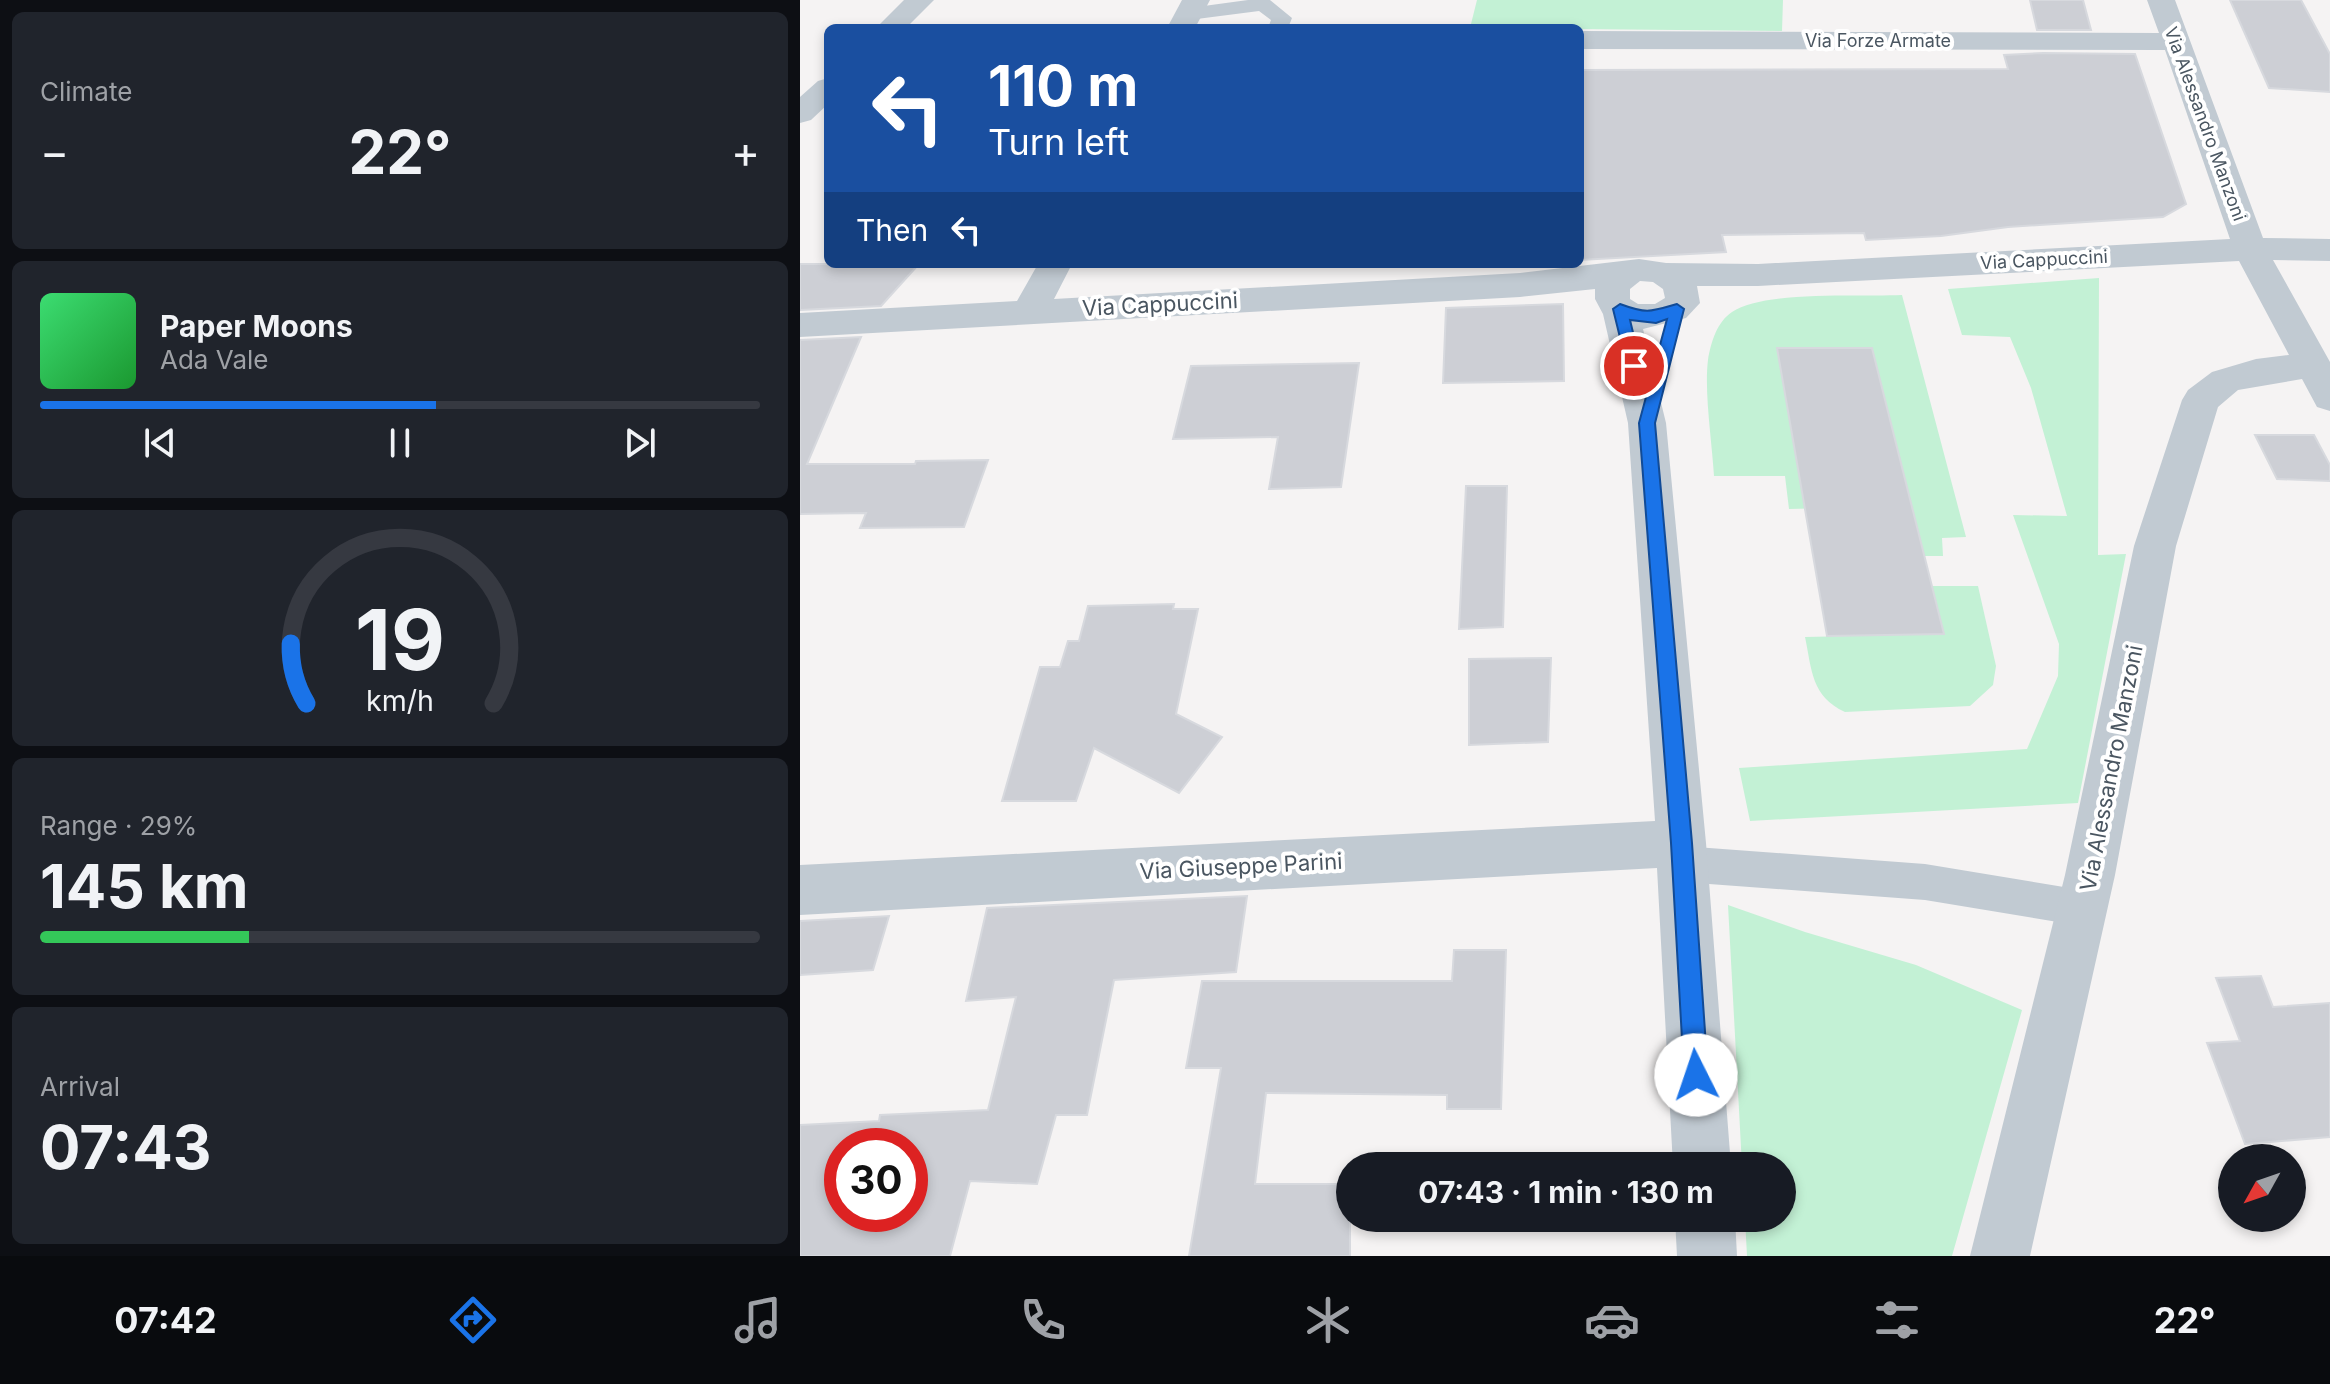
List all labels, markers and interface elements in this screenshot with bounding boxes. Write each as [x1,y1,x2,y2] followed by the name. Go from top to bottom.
[2161,24,2250,224] street label: Via Alessandro Manzoni
[1805,30,1951,51] street label: Via Forze Armate
[988,52,1138,120] text: 110 m
[856,56,960,160] icon: left
[40,76,132,107] text: Climate
[348,116,452,188] text: 22°
[988,120,1129,164] text: Turn left
[40,125,69,179] text: −
[731,125,760,179] text: +
[944,208,988,252] icon: left
[856,212,928,248] text: Then
[1980,246,2108,273] street label: Via Cappuccini
[1081,287,1239,321] street label: Via Cappuccini
[160,308,353,344] text: Paper Moons
[1600,332,1668,400] pin
[160,344,268,375] text: Ada Vale
[1612,344,1656,388] icon: arrive
[138,421,182,465] icon: previous
[378,421,422,465] icon: pause
[618,421,662,465] icon: next
[355,589,445,690] text: 19
[2074,643,2148,893] street label: Via Alessandro Manzoni
[366,683,434,718] text: km/h
[40,810,197,841] text: Range · 29%
[1139,848,1343,884] street label: Via Giuseppe Parini
[40,850,249,922] text: 145 km
[1654,1033,1738,1117] position arrow
[40,1071,120,1102] text: Arrival
[40,1111,212,1183] text: 07:43
[824,1128,928,1232] speed limit sign: 30
[2218,1144,2306,1232] north arrow
[2218,1144,2306,1232] map controls
[1418,1174,1714,1210] text: 07:43 · 1 min · 130 m
[445,1292,501,1348] icon: directions
[730,1292,786,1348] icon: music
[1015,1292,1071,1348] icon: phone
[1300,1292,1356,1348] icon: climate
[1584,1292,1640,1348] icon: car
[1869,1292,1925,1348] icon: filters
[114,1298,217,1342] text: 07:42
[2154,1298,2216,1342] text: 22°

